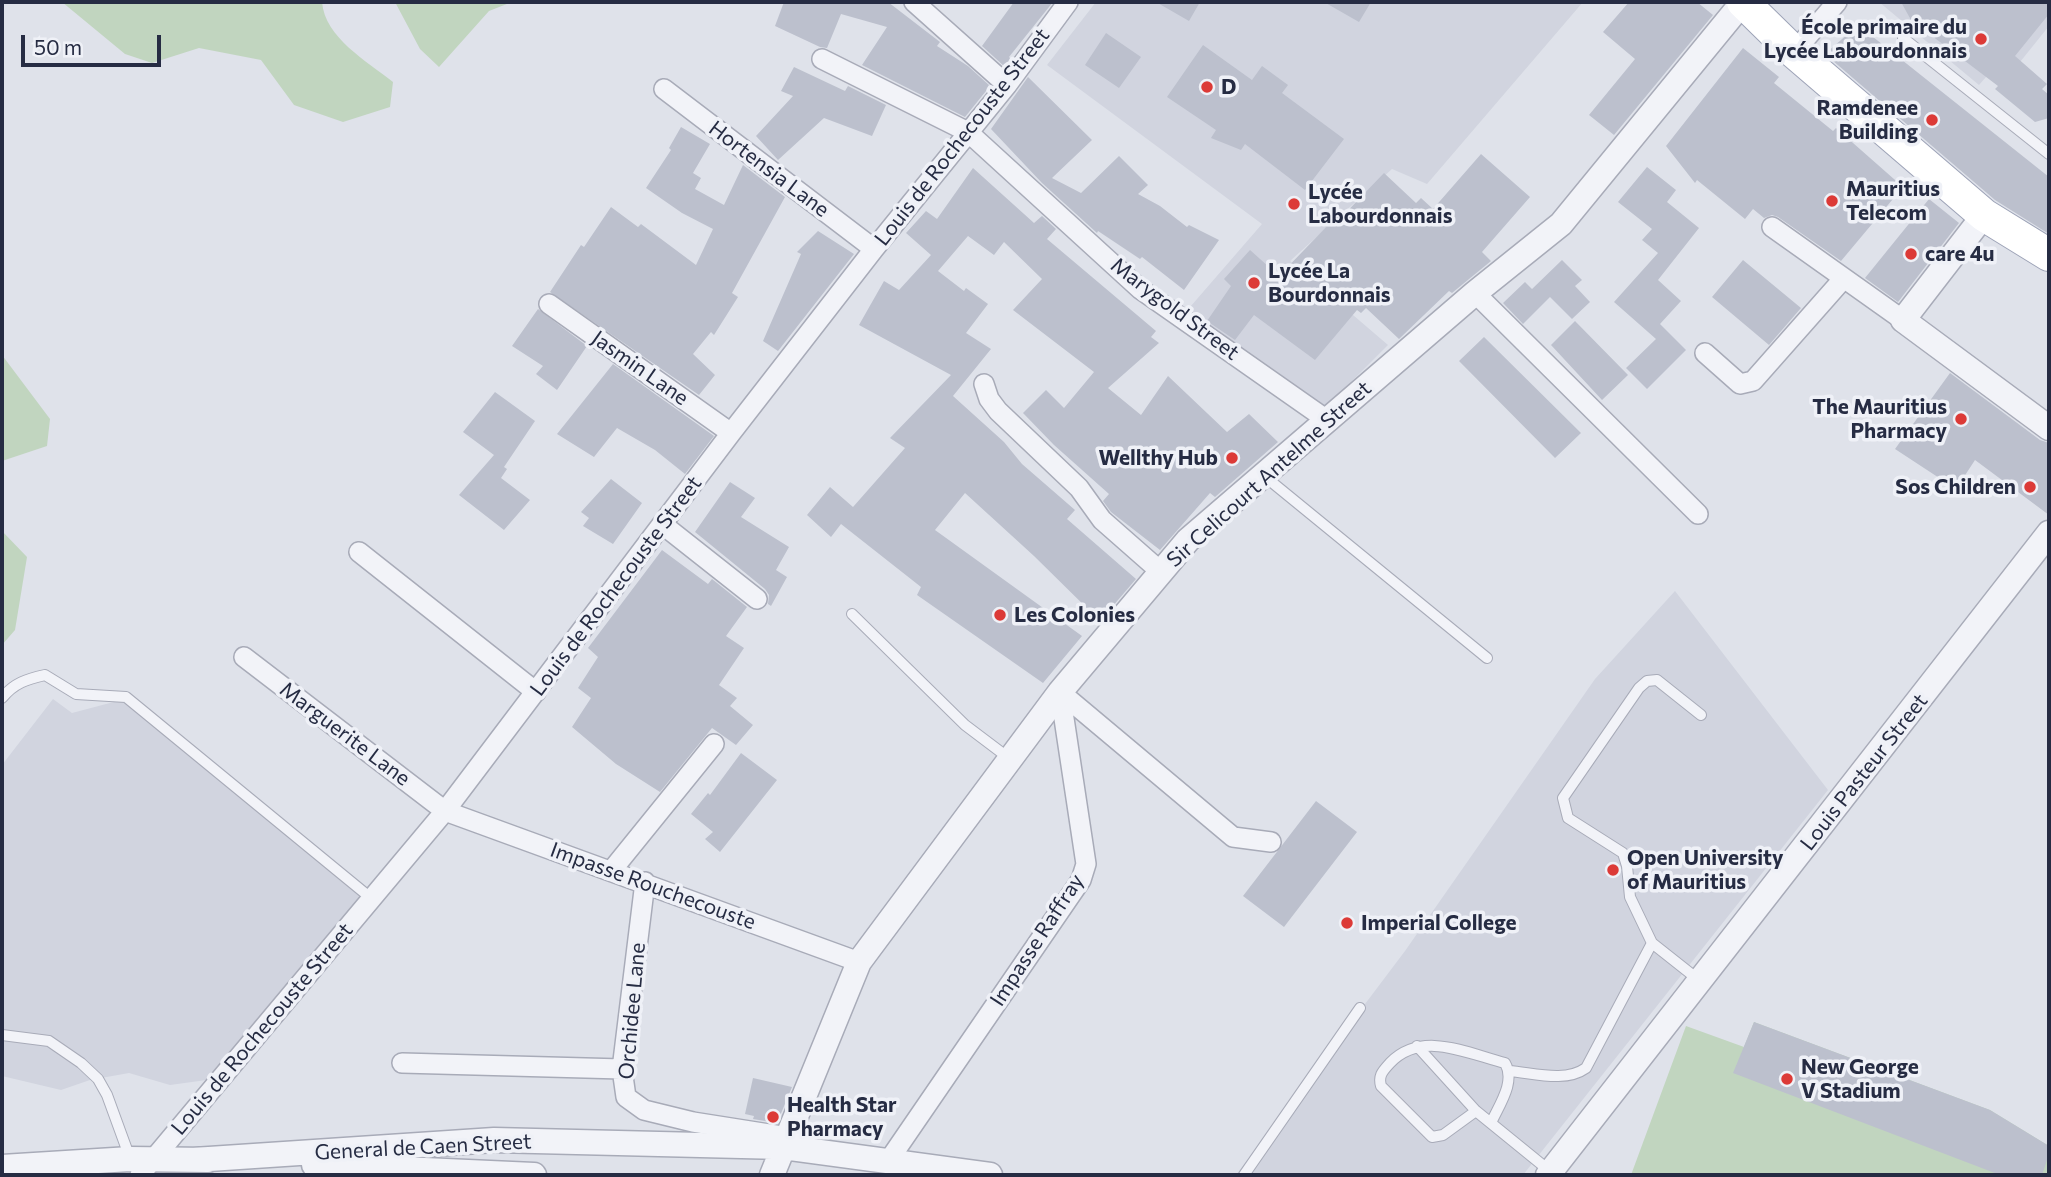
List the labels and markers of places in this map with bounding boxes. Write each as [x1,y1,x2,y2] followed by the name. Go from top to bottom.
[1764,14,1967,64] place label: École primaire du Lycée Labourdonnais
[1973,31,1989,47] marker: École primaire du Lycée Labourdonnais
[1221,74,1236,100] place label: D
[1199,79,1215,95] marker: D
[1817,95,1918,145] place label: Ramdenee Building
[1924,112,1940,128] marker: Ramdenee Building
[1846,176,1940,226] place label: Mauritius Telecom
[1308,179,1452,229] place label: Lycée Labourdonnais
[1824,193,1840,209] marker: Mauritius Telecom
[1286,196,1302,212] marker: Lycée Labourdonnais
[1925,241,1995,267] place label: care 4u
[1903,246,1919,262] marker: care 4u
[1268,258,1391,308] place label: Lycée La Bourdonnais
[1246,275,1262,291] marker: Lycée La Bourdonnais
[1812,394,1947,444] place label: The Mauritius Pharmacy
[1953,411,1969,427] marker: The Mauritius Pharmacy
[1099,445,1218,471] place label: Wellthy Hub
[1224,450,1240,466] marker: Wellthy Hub
[1895,474,2016,500] place label: Sos Children
[2022,479,2038,495] marker: Sos Children
[1014,602,1135,628] place label: Les Colonies
[992,607,1008,623] marker: Les Colonies
[1627,845,1783,895] place label: Open University of Mauritius
[1605,862,1621,878] marker: Open University of Mauritius
[1361,910,1517,936] place label: Imperial College
[1339,915,1355,931] marker: Imperial College
[1801,1054,1919,1104] place label: New George V Stadium
[1779,1071,1795,1087] marker: New George V Stadium
[787,1092,897,1142] place label: Health Star Pharmacy
[765,1109,781,1125] marker: Health Star Pharmacy

